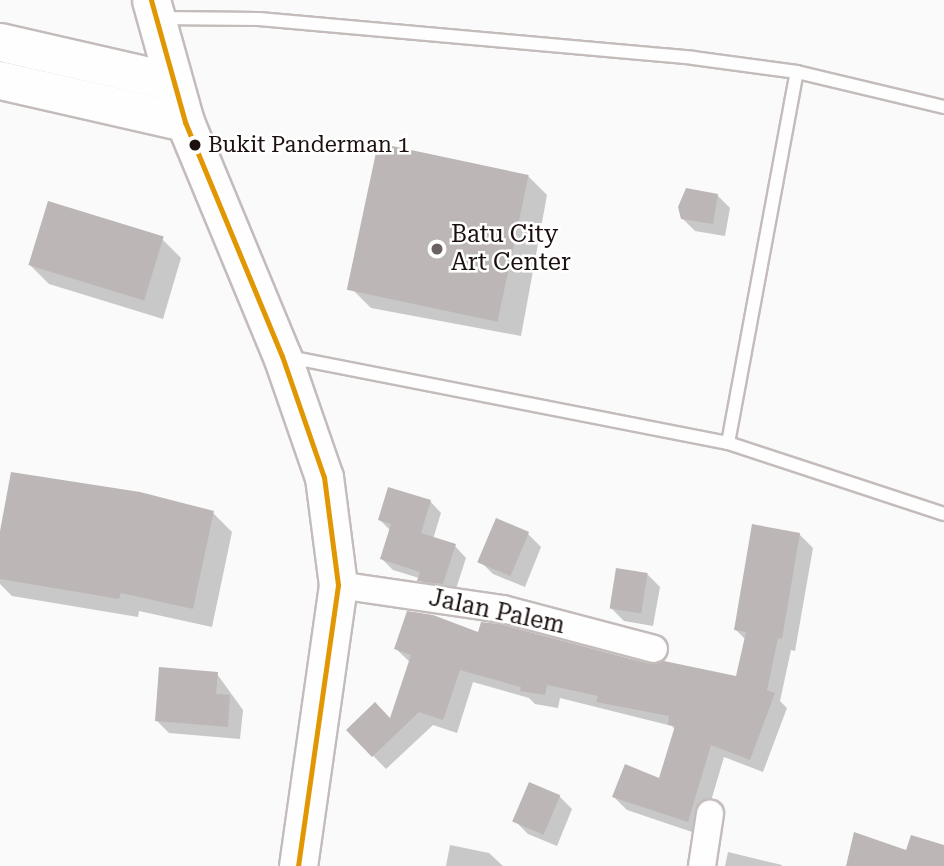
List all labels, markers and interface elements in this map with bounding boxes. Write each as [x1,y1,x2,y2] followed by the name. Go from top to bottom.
[208,132,410,158] place label: Bukit Panderman 1
[188,138,202,152] marker: Bukit Panderman 1
[451,221,571,277] place label: Batu City Art Center
[429,241,445,257] marker: Batu City Art Center
[426,584,568,640] street label: Jalan Palem

